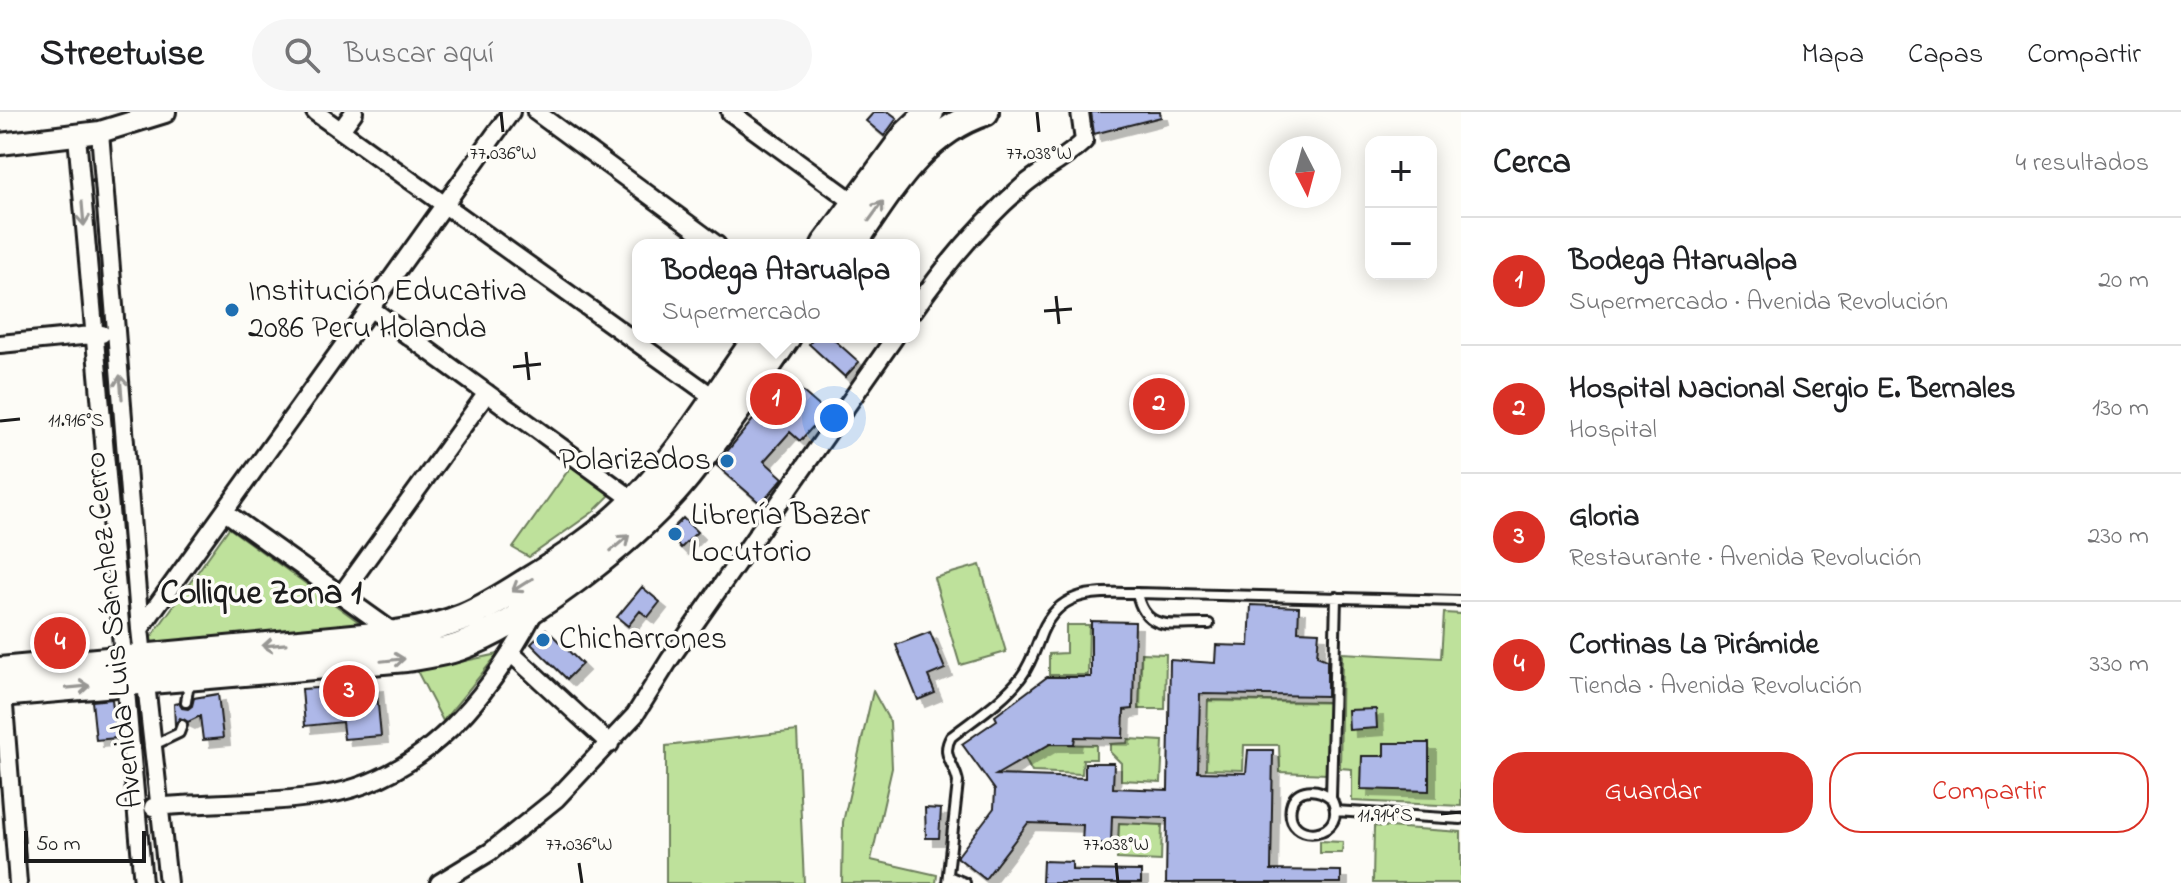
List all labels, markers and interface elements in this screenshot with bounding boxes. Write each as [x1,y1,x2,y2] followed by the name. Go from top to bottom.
[252,19,812,91] search box
[40,27,204,83] text: Streetwise
[280,33,324,77] icon: search
[344,33,494,77] text: Buscar aquí
[1802,35,1864,76] text: Mapa
[1908,35,1983,76] text: Capas
[2027,35,2141,76] text: Compartir
[1269,136,1341,208] north arrow
[1365,136,1437,280] map controls
[1365,136,1437,208] button: +
[1493,139,1571,189] text: Cerca
[469,140,537,169] text: 77.036°W
[1006,140,1072,169] text: 77.038°W
[2016,145,2149,183] text: 4 resultados
[76,200,91,227] one-way arrow
[867,201,884,222] one-way arrow
[1365,208,1437,280] button: −
[632,239,920,343] popup
[1569,240,1797,284] text: Bodega Atarualpa
[662,250,890,294] text: Bodega Atarualpa
[1515,262,1523,300] text: 1
[2098,262,2149,300] text: 20 m
[248,269,527,353] place label: Institución Educativa 2086 Peru Holanda
[1569,284,1948,322] text: Supermercado · Avenida Revolución
[662,294,821,332] text: Supermercado
[223,301,241,319] marker: Institución Educativa 2086 Peru Holanda
[1569,368,2016,412] text: Hospital Nacional Sergio E. Bernales
[750,369,802,429] pin: 1
[113,374,128,401] one-way arrow
[1133,374,1185,434] pin: 2
[1513,390,1525,428] text: 2
[2092,390,2149,428] text: 130 m
[814,398,854,438] your location
[48,407,104,436] text: 11.916°S
[1569,412,1657,450] text: Hospital
[559,438,711,485] place label: Polarizados
[73,449,157,811] street label: Avenida Luis Sánchez Cerro
[718,452,736,470] marker: Polarizados
[691,493,870,577] place label: Librería Bazar Locutorio
[1569,496,1639,540] text: Gloria
[1514,518,1524,556] text: 3
[2087,518,2149,556] text: 230 m
[666,525,684,543] marker: Librería Bazar Locutorio
[609,534,629,552] one-way arrow
[1569,540,1921,578] text: Restaurante · Avenida Revolución
[160,570,362,620] district label: Collique Zona 1
[511,578,534,594] one-way arrow
[34,613,86,673] pin: 4
[559,617,727,664] place label: Chicharrones
[1569,624,1819,668] text: Cortinas La Pirámide
[534,631,552,649] marker: Chicharrones
[261,638,287,653] one-way arrow
[1514,646,1524,684] text: 4
[2090,646,2149,684] text: 330 m
[379,652,405,667] one-way arrow
[323,661,375,721] pin: 3
[1569,668,1862,706] text: Tienda · Avenida Revolución
[64,679,91,694] one-way arrow
[1493,752,1813,833] button: Guardar
[1829,752,2149,833] button: Compartir
[1357,802,1413,831] text: 11.914°S
[24,827,146,863] scale bar
[36,829,81,861] text: 50 m
[545,831,613,860] text: 77.036°W
[1083,831,1149,860] text: 77.038°W

